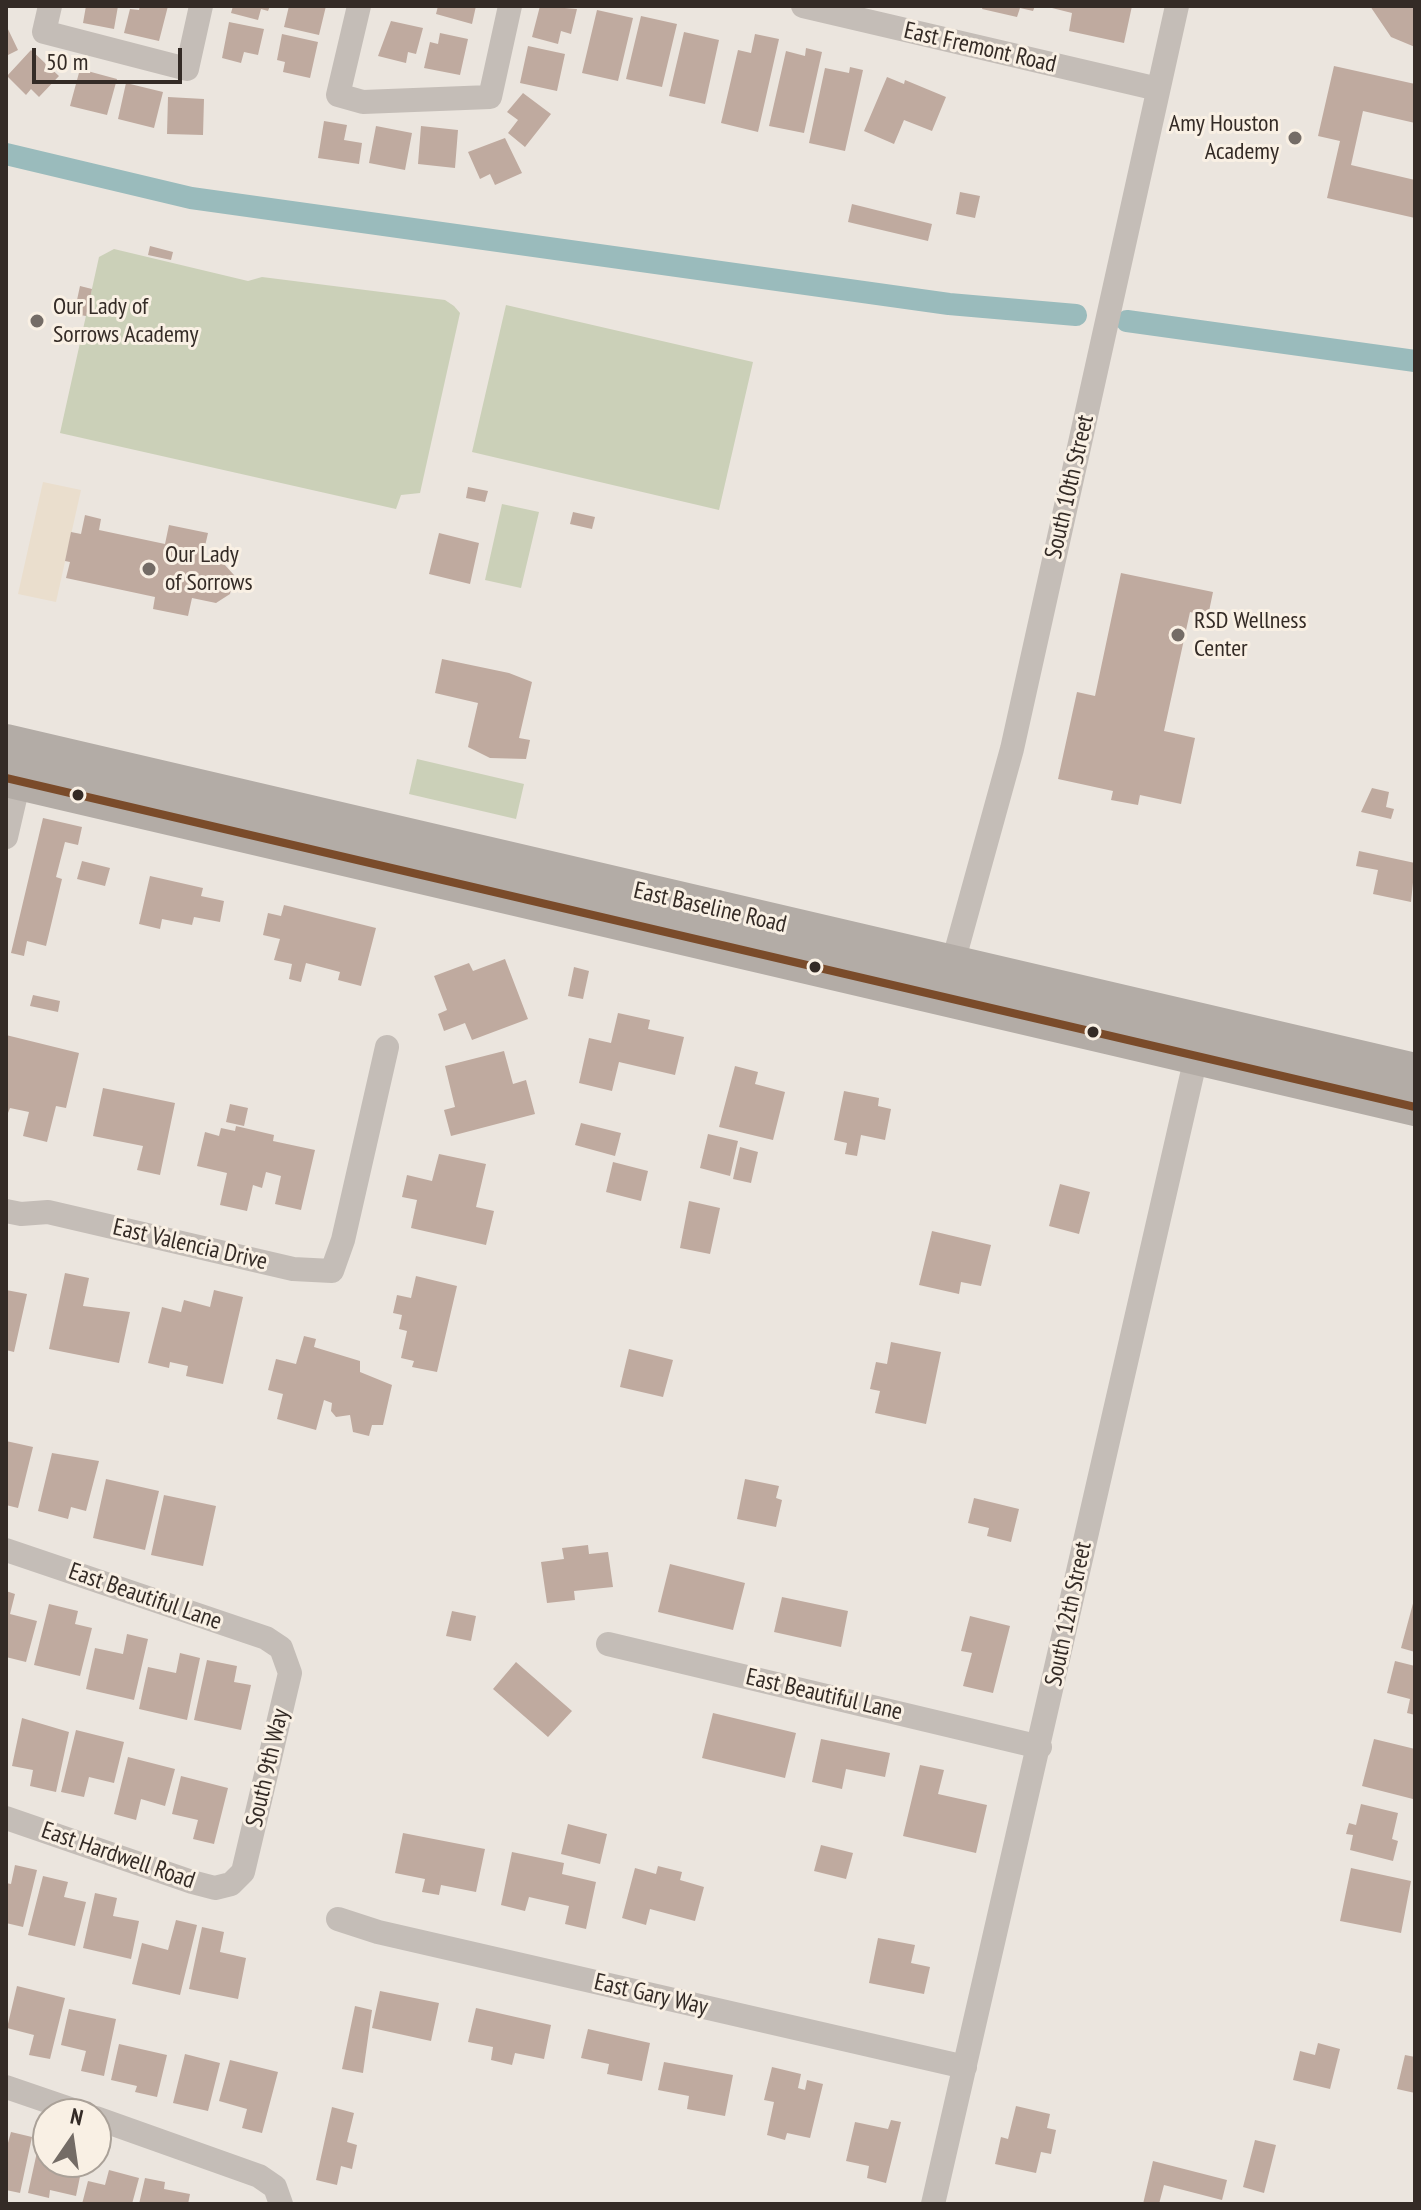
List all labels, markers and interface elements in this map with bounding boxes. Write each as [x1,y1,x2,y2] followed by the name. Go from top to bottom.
[901,17,1059,79] street label: East Fremont Road
[36,32,186,82] scale bar
[46,46,88,77] text: 50 m
[1169,110,1279,166] place label: Amy Houston Academy
[1286,129,1304,147] marker: Amy Houston Academy
[53,293,198,349] place label: Our Lady of Sorrows Academy
[28,312,46,330] marker: Our Lady of Sorrows Academy
[1039,412,1101,562] street label: South 10th Street
[165,541,253,597] place label: Our Lady of Sorrows
[140,560,158,578] marker: Our Lady of Sorrows
[1194,607,1307,663] place label: RSD Wellness Center
[1169,626,1187,644] marker: RSD Wellness Center
[70,787,86,803] unlabelled marker
[631,876,789,940] street label: East Baseline Road
[807,959,823,975] unlabelled marker
[1085,1024,1101,1040] unlabelled marker
[110,1213,270,1277] street label: East Valencia Drive
[1040,1539,1098,1689] street label: South 12th Street
[65,1557,225,1637] street label: East Beautiful Lane
[743,1663,905,1727] street label: East Beautiful Lane
[240,1706,296,1830] street label: South 9th Way
[38,1816,198,1896] street label: East Hardwell Road
[591,1968,711,2022] street label: East Gary Way
[32,2098,112,2178] north arrow
[68,2102,86,2132] text: N

